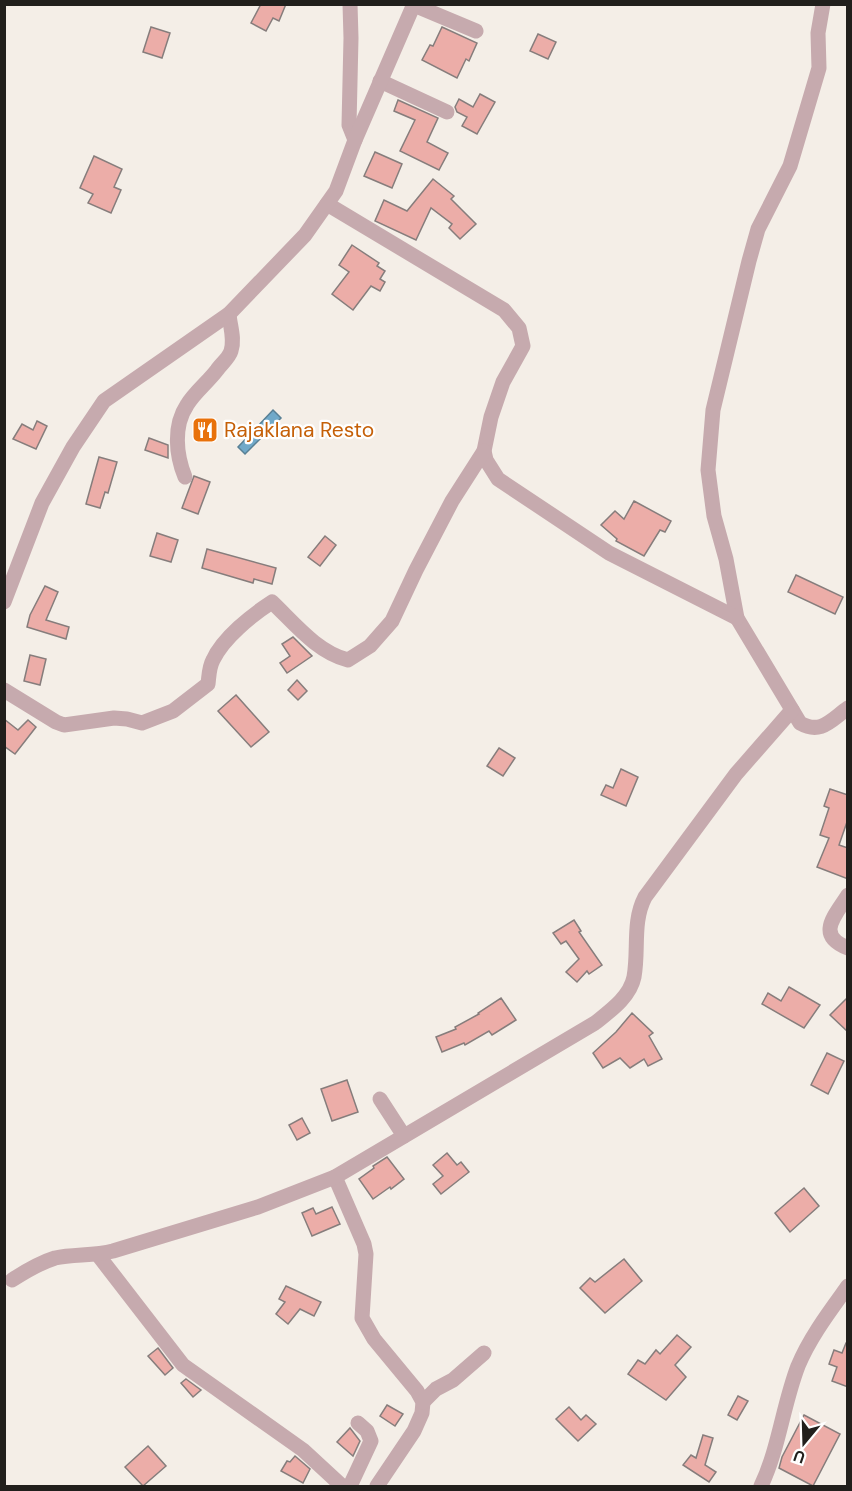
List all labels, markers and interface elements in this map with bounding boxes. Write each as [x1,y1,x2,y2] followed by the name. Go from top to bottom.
[190,415,220,445] restaurant icon: Rajaklana Resto
[224,416,374,444] place label: Rajaklana Resto
[774,1413,834,1473] north arrow
[791,1445,808,1468] text: U

